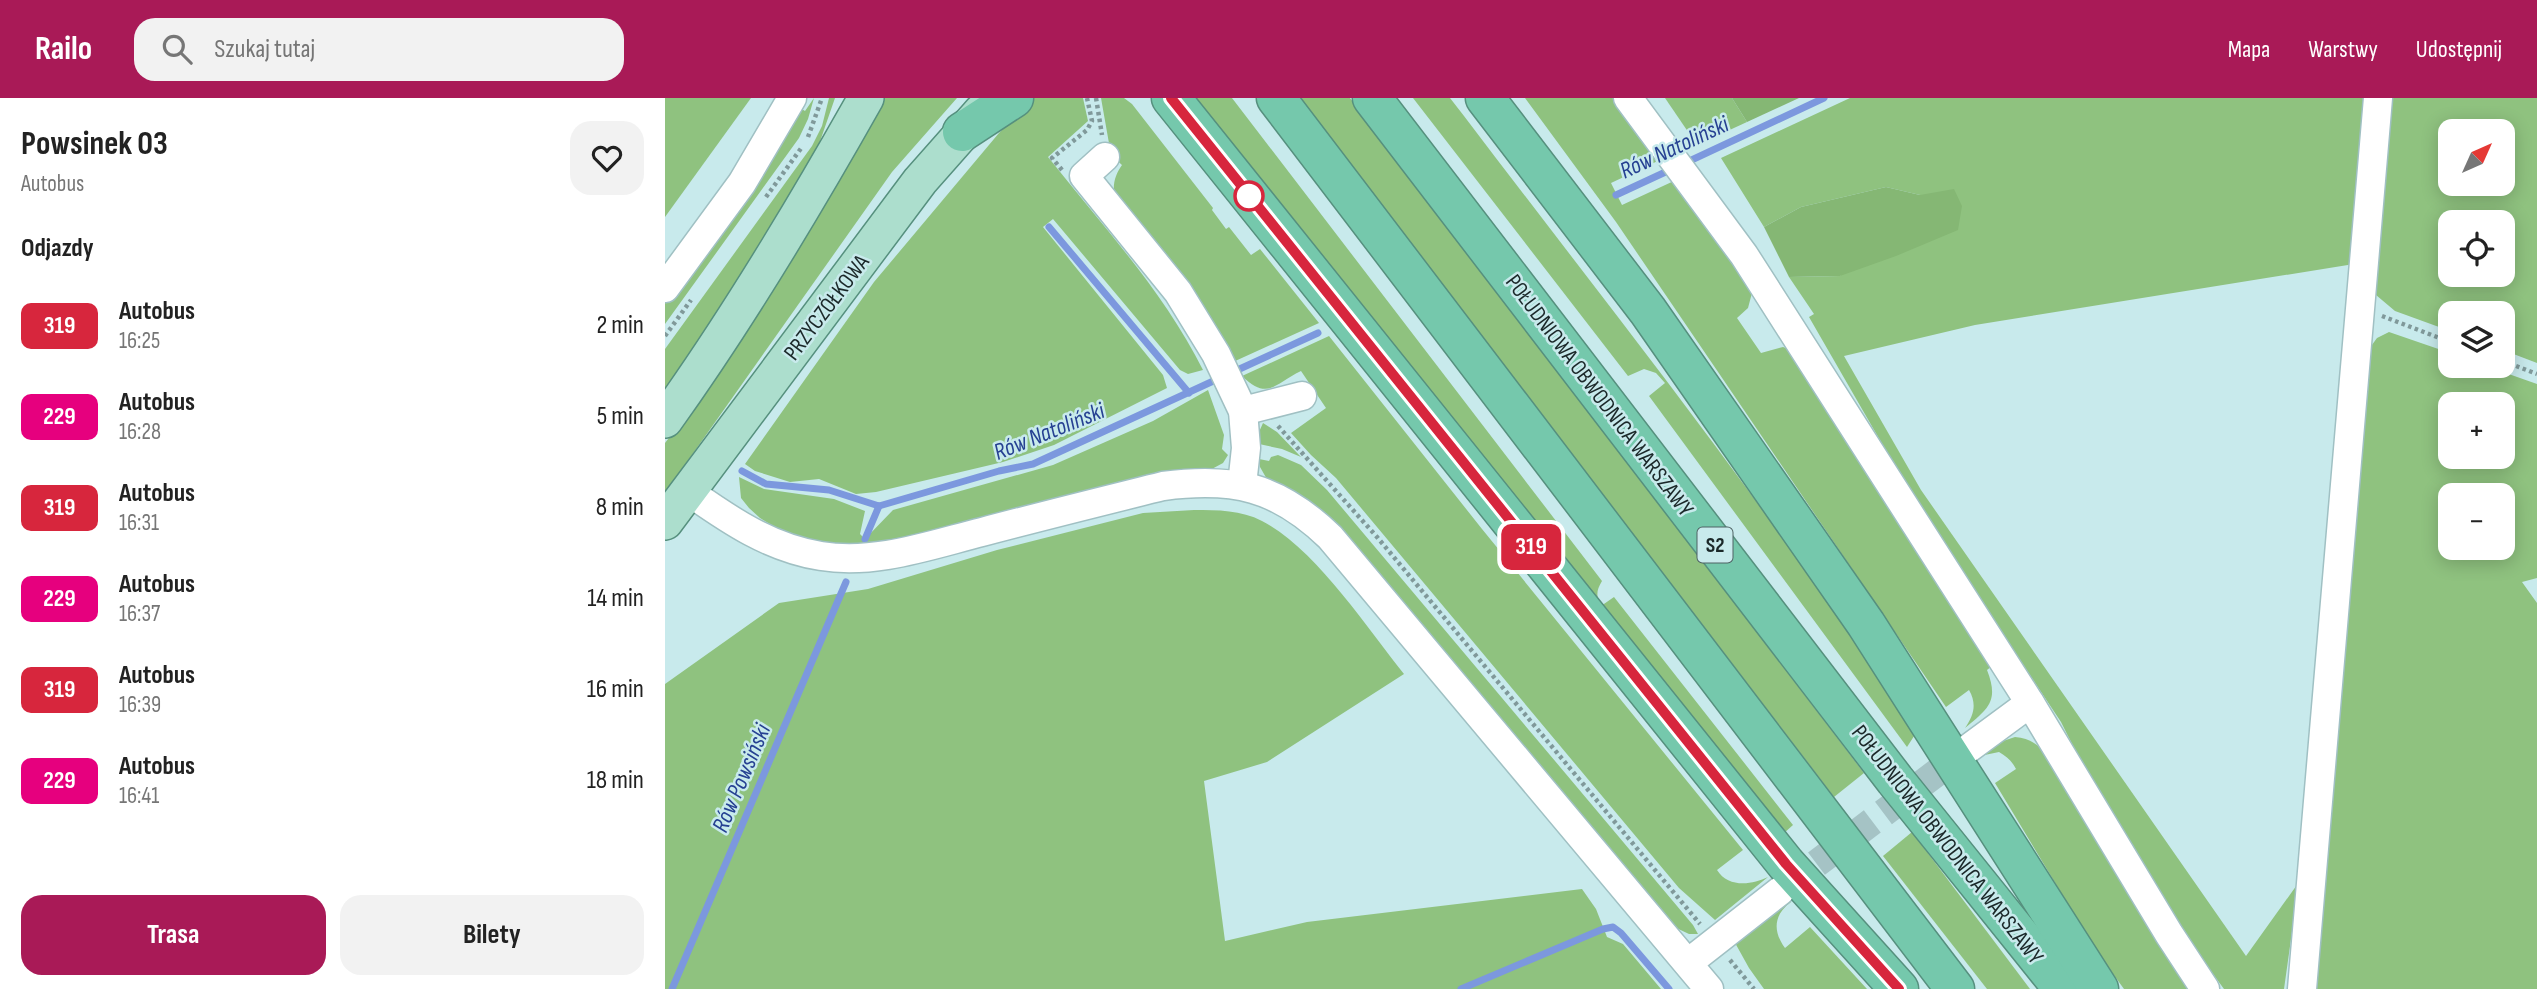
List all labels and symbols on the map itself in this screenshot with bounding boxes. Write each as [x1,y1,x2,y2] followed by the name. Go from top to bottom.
[1615,109,1734,185] water label: Rów Natoliński
[2438,119,2515,196] north arrow
[1234,181,1264,211] unlabelled marker
[778,249,876,366] street label: PRZYCZÓŁKOWA
[1499,269,1700,522] street label: POŁUDNIOWA OBWODNICA WARSZAWY
[990,396,1109,467] water label: Rów Natoliński
[1491,524,1571,570] line badge: 319
[1697,528,1733,562] road number: S2
[706,719,777,837] water label: Rów Powsiński
[1845,719,2050,970] street label: POŁUDNIOWA OBWODNICA WARSZAWY

